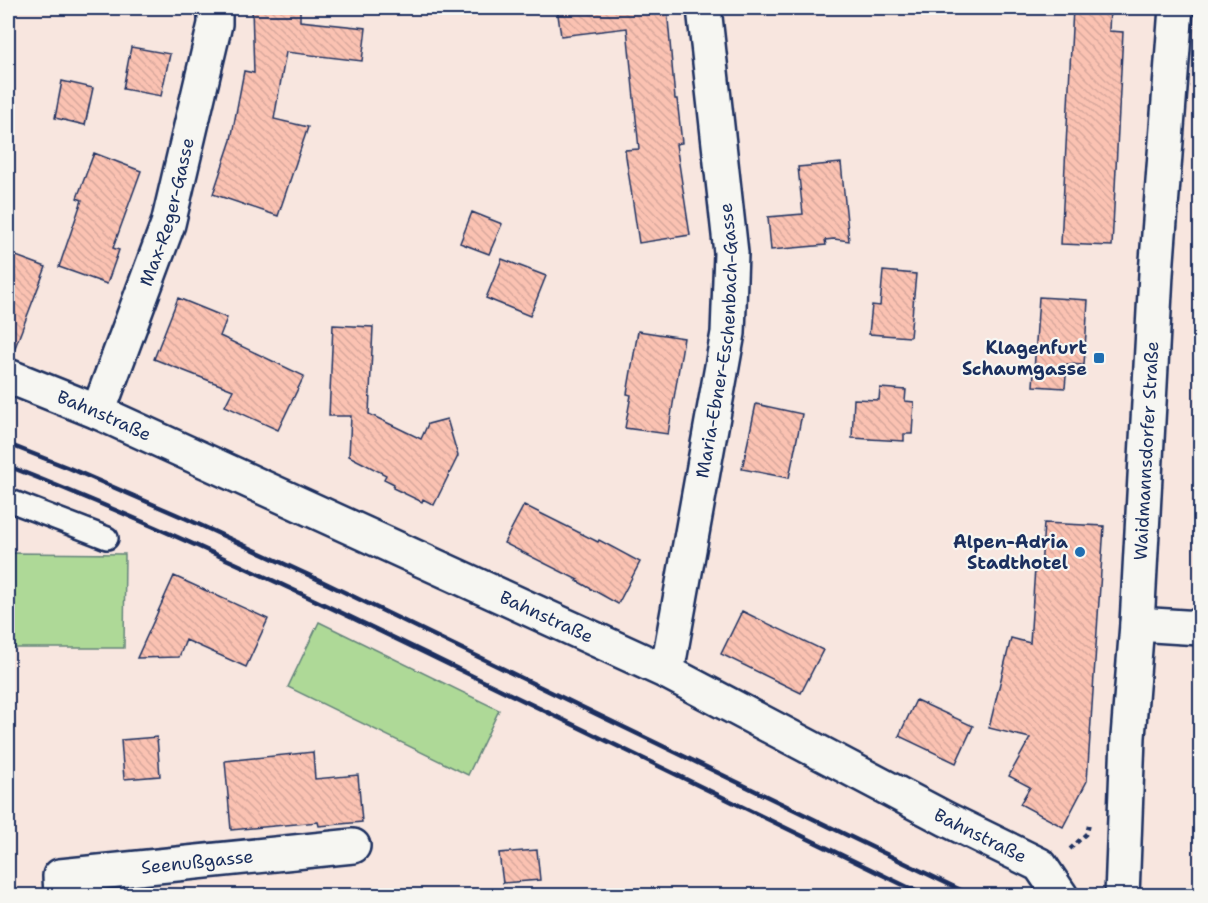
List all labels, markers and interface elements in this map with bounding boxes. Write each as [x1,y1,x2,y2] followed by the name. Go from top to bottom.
[134,135,200,290] street label: Max-Reger-Gasse
[690,202,743,480] street label: Maria-Ebner-Eschenbach-Gasse
[962,336,1087,381] place label: Klagenfurt Schaumgasse
[1128,340,1164,561] street label: Waidmannsdorfer Straße
[1092,351,1106,365] marker: Klagenfurt Schaumgasse
[54,385,155,447] street label: Bahnstraße
[953,530,1069,575] place label: Alpen-Adria Stadthotel
[1073,545,1087,559] marker: Alpen-Adria Stadthotel
[496,585,597,649] street label: Bahnstraße
[930,803,1031,869] street label: Bahnstraße
[140,844,255,880] street label: Seenußgasse

